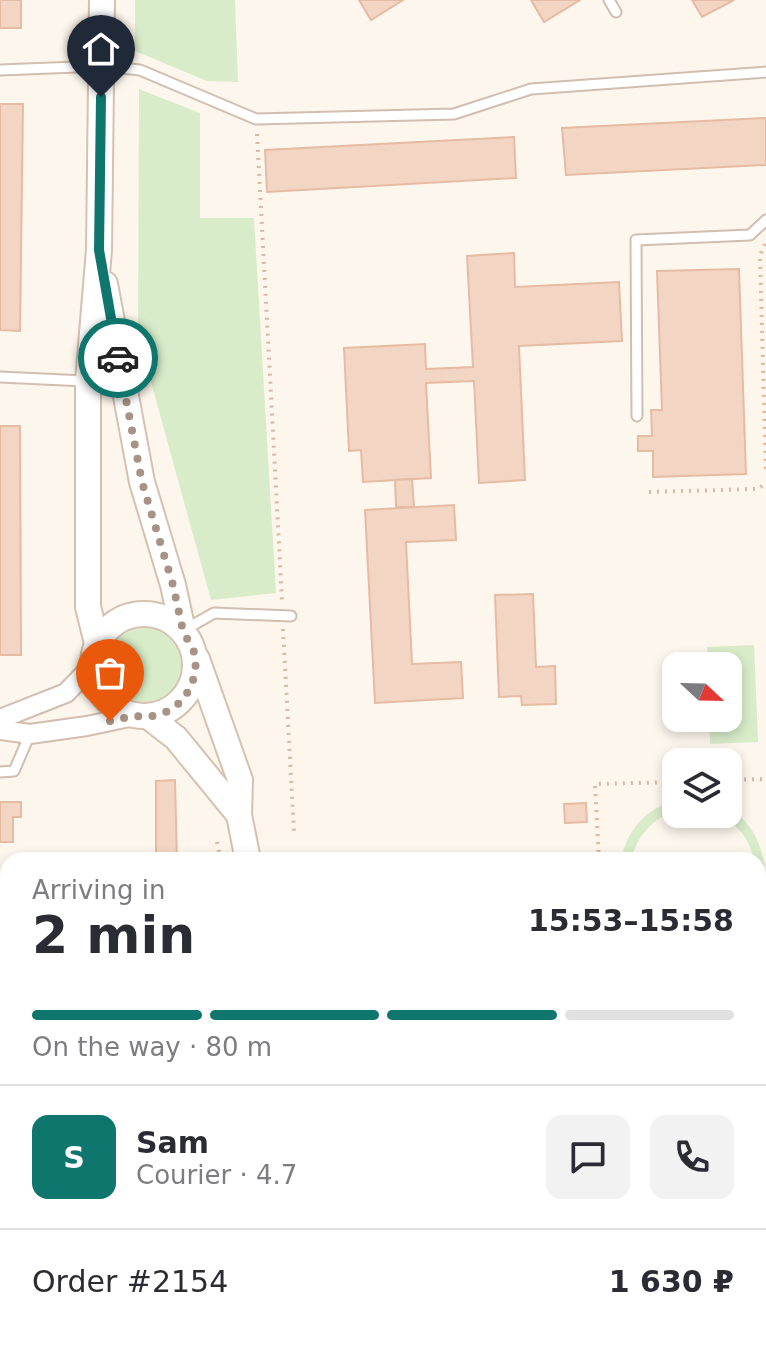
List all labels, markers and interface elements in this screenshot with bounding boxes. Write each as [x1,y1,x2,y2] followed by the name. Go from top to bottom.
[67,15,135,97] pin
[79,27,123,71] icon: home
[78,318,158,398] courier
[96,336,140,380] icon: car
[76,639,144,721] pin
[88,651,132,695] icon: bag
[662,652,742,732] north arrow
[662,652,742,828] map controls
[662,748,742,828] button: layers
[32,875,166,905] text: Arriving in
[528,903,734,938] text: 15:53–15:58
[32,905,195,965] text: 2 min
[32,1032,272,1062] text: On the way · 80 m
[546,1115,630,1199] button: chat
[650,1115,734,1199] button: phone
[136,1125,209,1160] text: Sam
[63,1140,85,1175] text: S
[136,1160,297,1190] text: Courier · 4.7
[32,1264,228,1299] text: Order #2154
[609,1264,734,1299] text: 1 630 ₽

